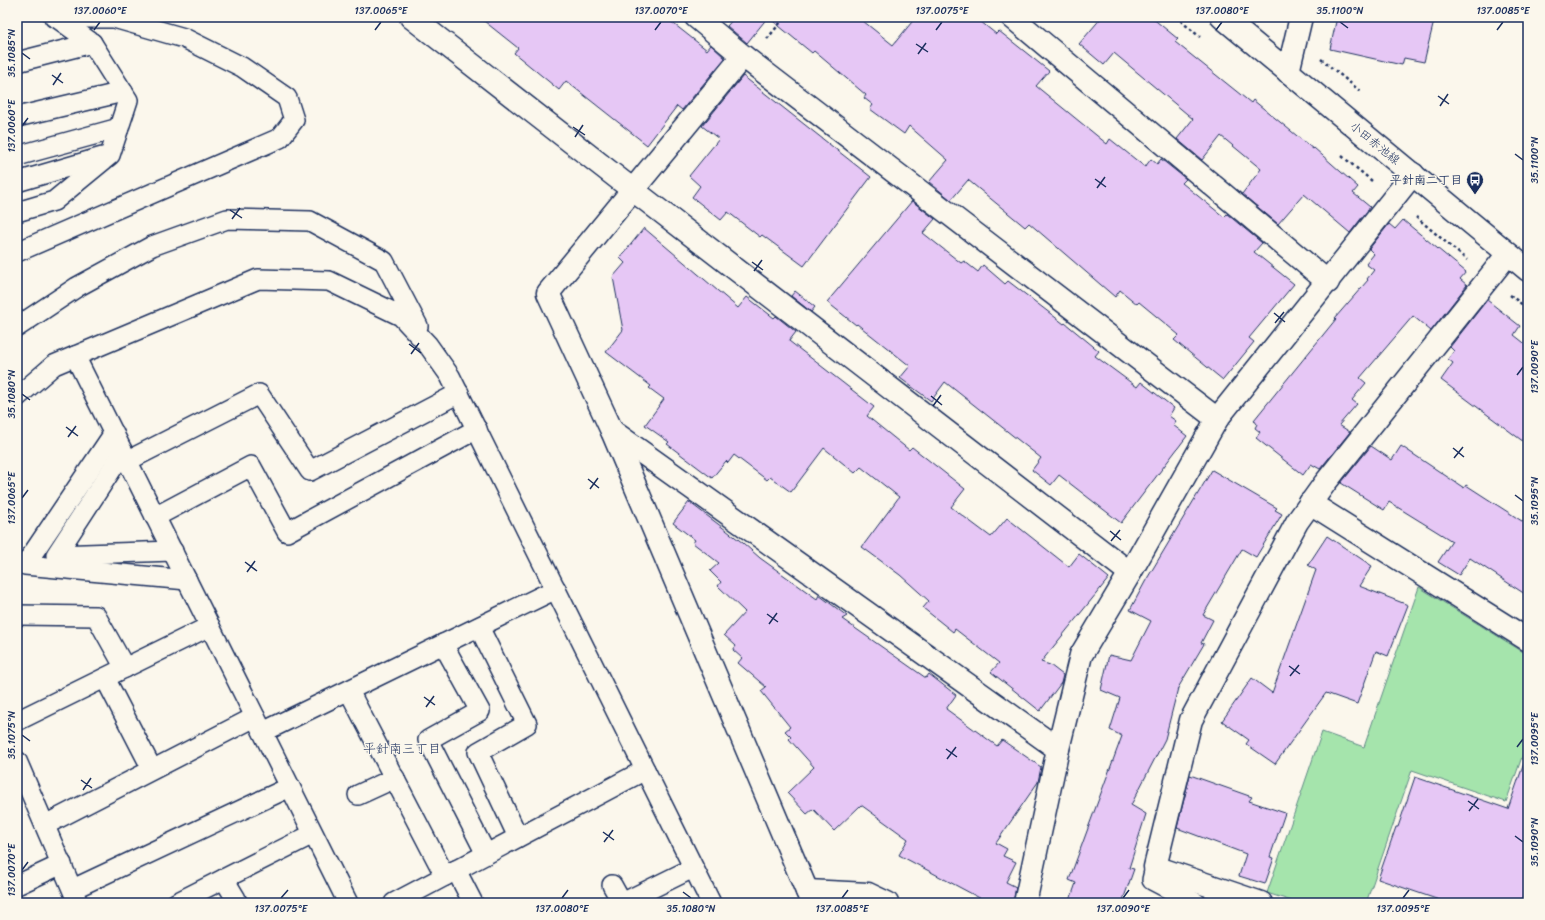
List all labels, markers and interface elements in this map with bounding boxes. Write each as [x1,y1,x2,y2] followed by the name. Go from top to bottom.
[74,2,128,20] text: 137.0060°E
[355,2,409,20] text: 137.0065°E
[634,2,689,20] text: 137.0070°E
[916,2,970,20] text: 137.0075°E
[1195,2,1250,20] text: 137.0080°E
[1316,2,1364,20] text: 35.1100°N
[1476,2,1531,20] text: 137.0085°E
[3,29,21,77] text: 35.1085°N
[3,98,21,152] text: 137.0060°E
[1345,116,1405,170] street label: 小田赤池線
[1526,136,1544,184] text: 35.1100°N
[1390,169,1462,191] place label: 平針南二丁目
[1465,170,1485,195] bus stop icon: 平針南二丁目
[1526,339,1544,394] text: 137.0090°E
[3,370,21,418] text: 35.1080°N
[3,470,21,524] text: 137.0065°E
[1526,477,1544,525] text: 35.1095°N
[3,711,21,759] text: 35.1075°N
[1526,711,1544,766] text: 137.0095°E
[363,737,441,760] district label: 平針南三丁目
[1526,817,1544,866] text: 35.1090°N
[3,842,21,897] text: 137.0070°E
[255,900,309,918] text: 137.0075°E
[535,900,590,918] text: 137.0080°E
[667,900,715,918] text: 35.1080°N
[815,900,870,918] text: 137.0085°E
[1096,900,1151,918] text: 137.0090°E
[1376,900,1431,918] text: 137.0095°E

